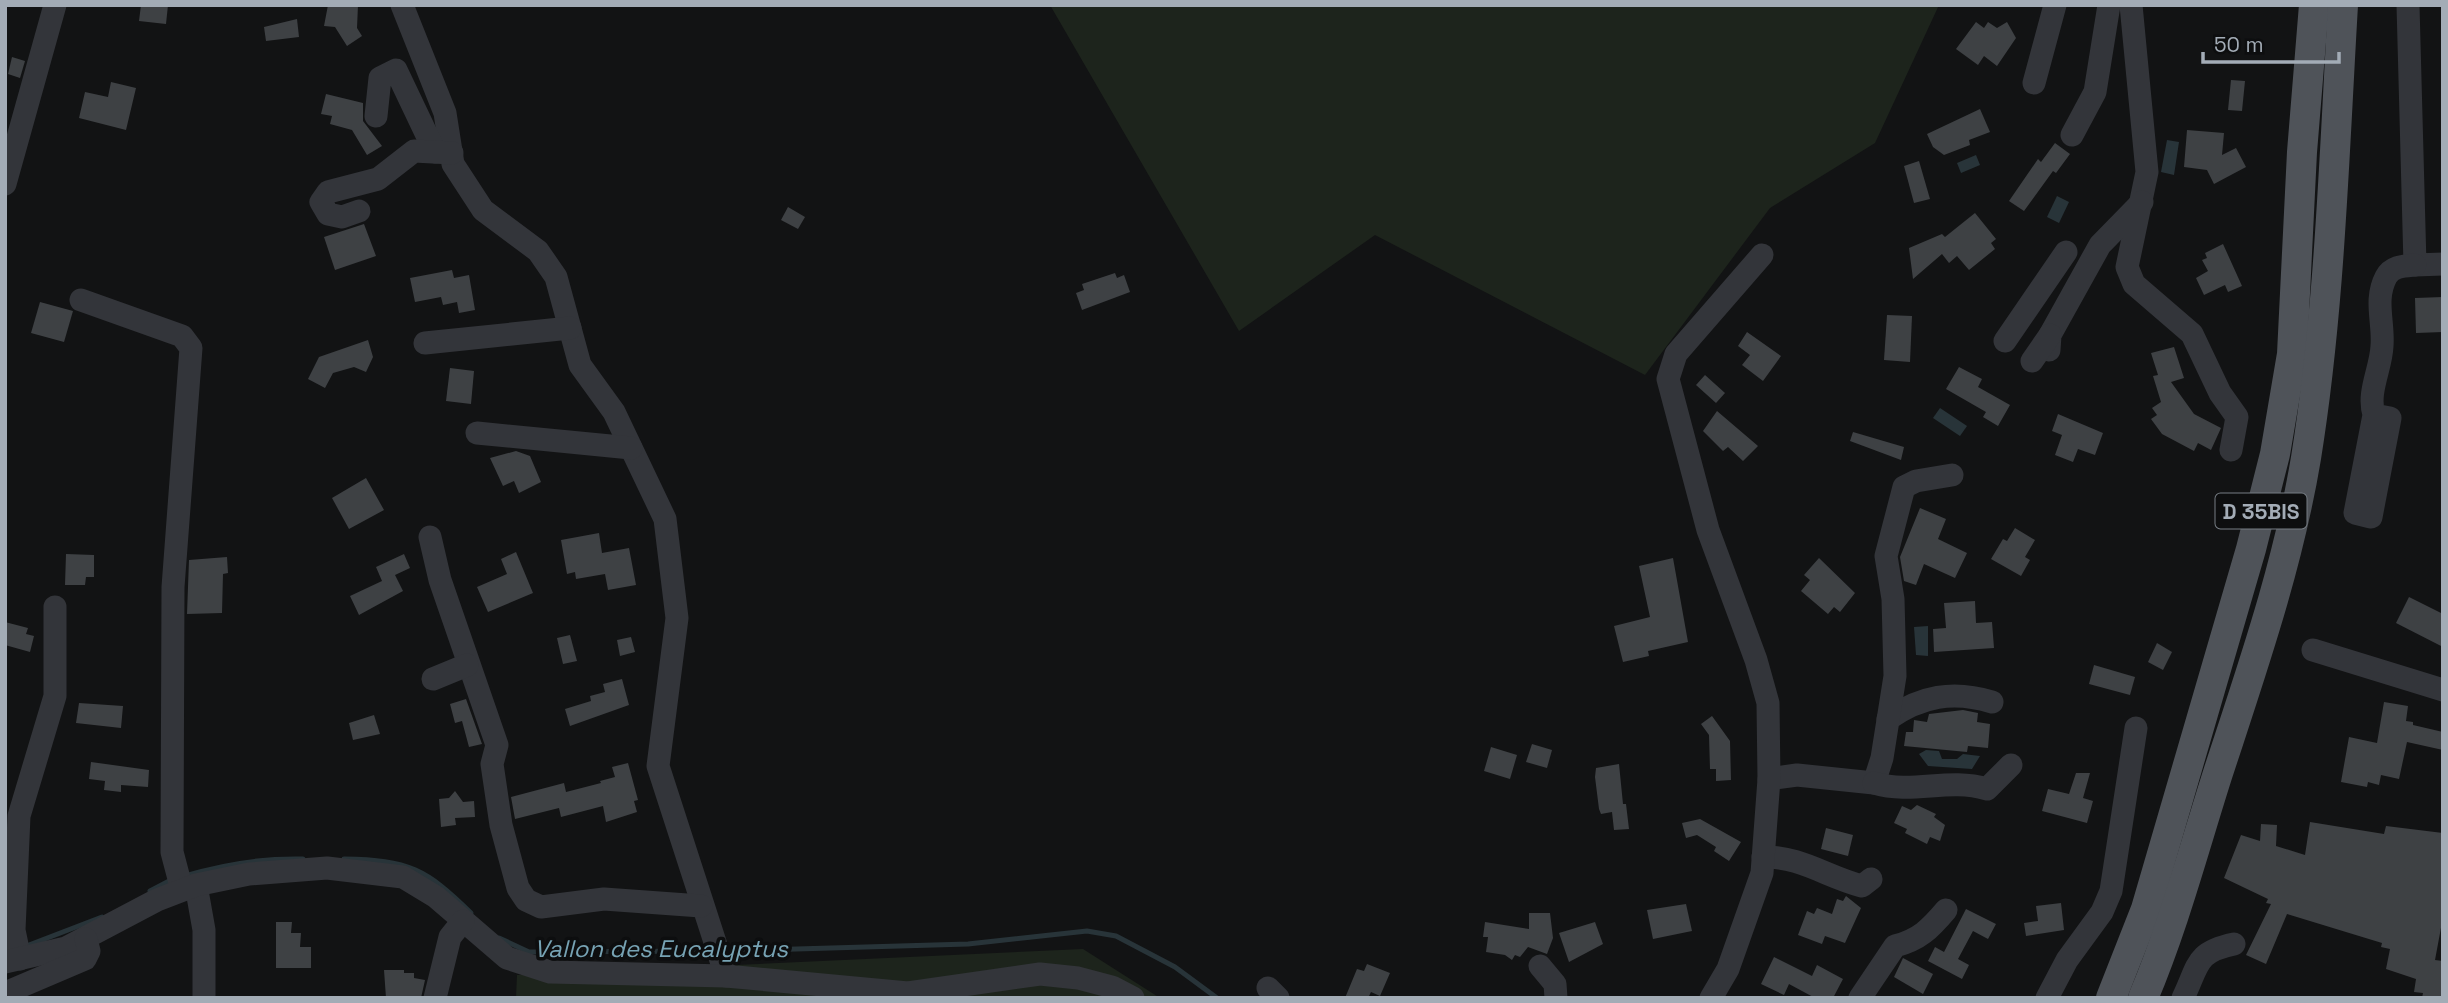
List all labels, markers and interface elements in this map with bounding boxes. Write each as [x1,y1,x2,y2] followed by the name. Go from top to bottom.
[2203,21,2340,65] scale bar
[2214,31,2264,58] text: 50 m
[2216,494,2306,528] road number: D 35BIS
[534,933,789,964] water label: Vallon des Eucalyptus

